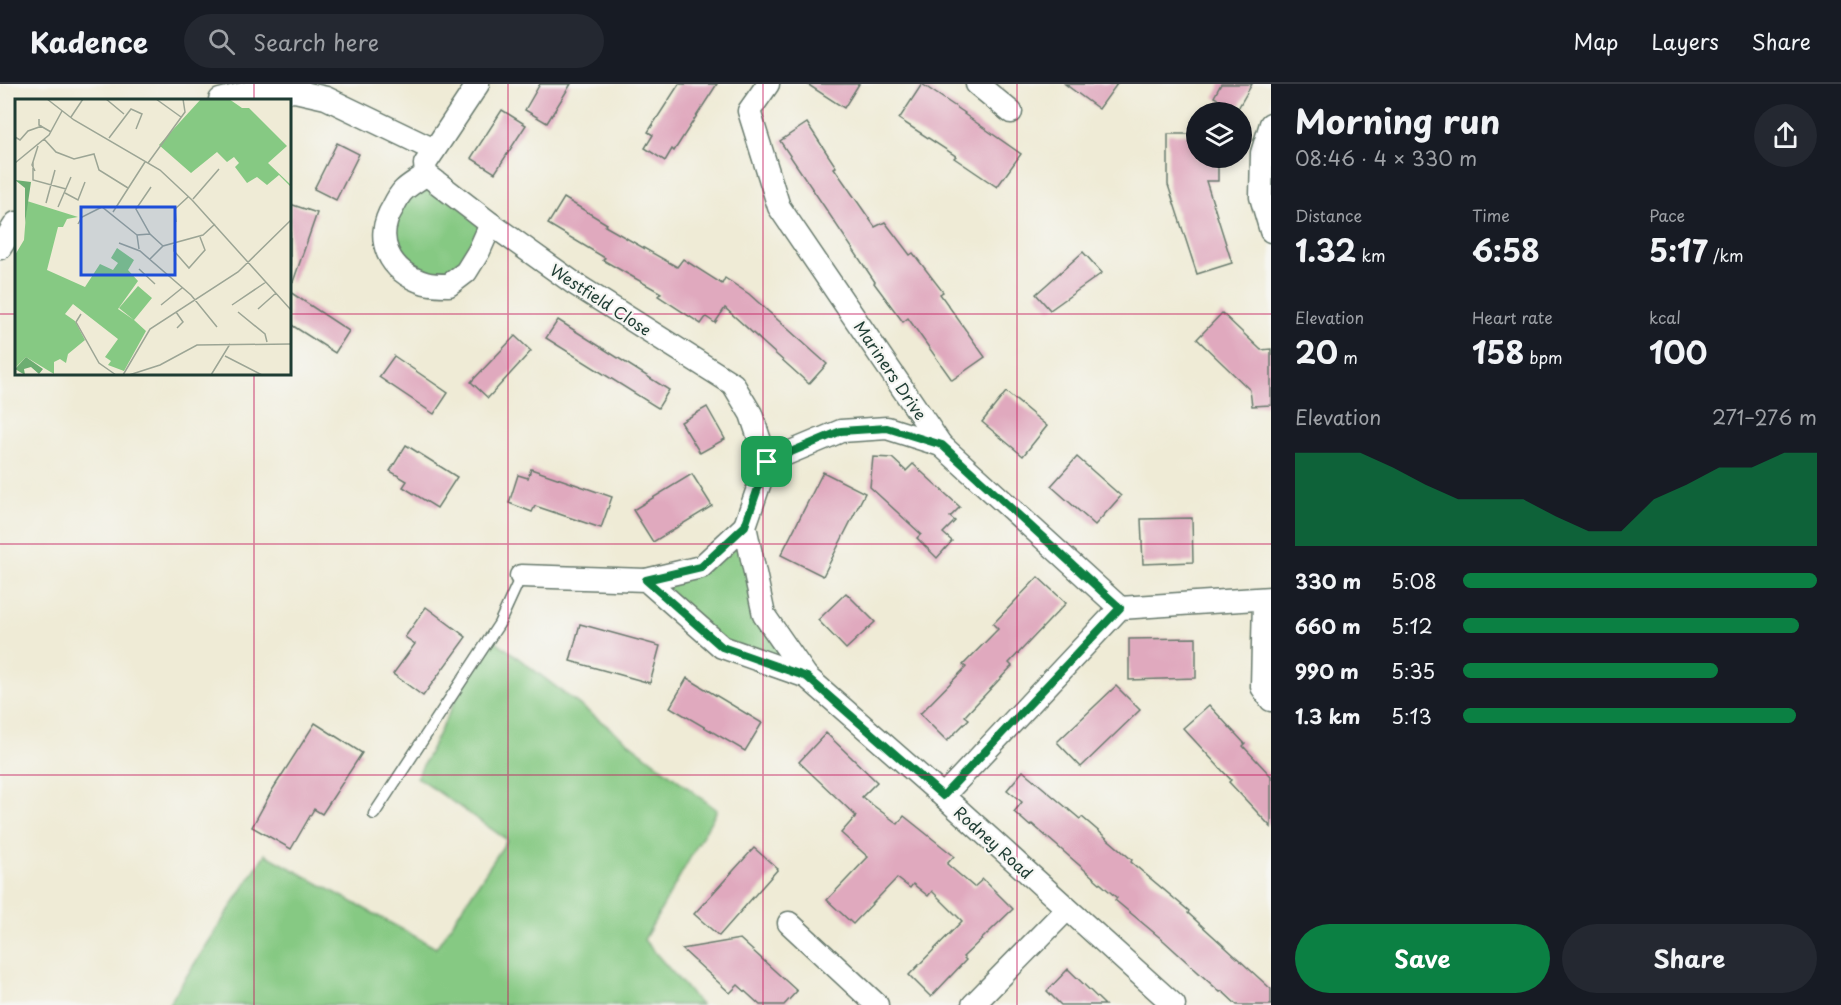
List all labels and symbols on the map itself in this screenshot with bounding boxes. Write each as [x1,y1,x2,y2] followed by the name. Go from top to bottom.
[15,99,291,375] inset map
[546,257,656,341] street label: Westfield Close
[849,316,933,424] street label: Mariners Drive
[741,436,792,487] pin
[949,800,1039,884] street label: Rodney Road

